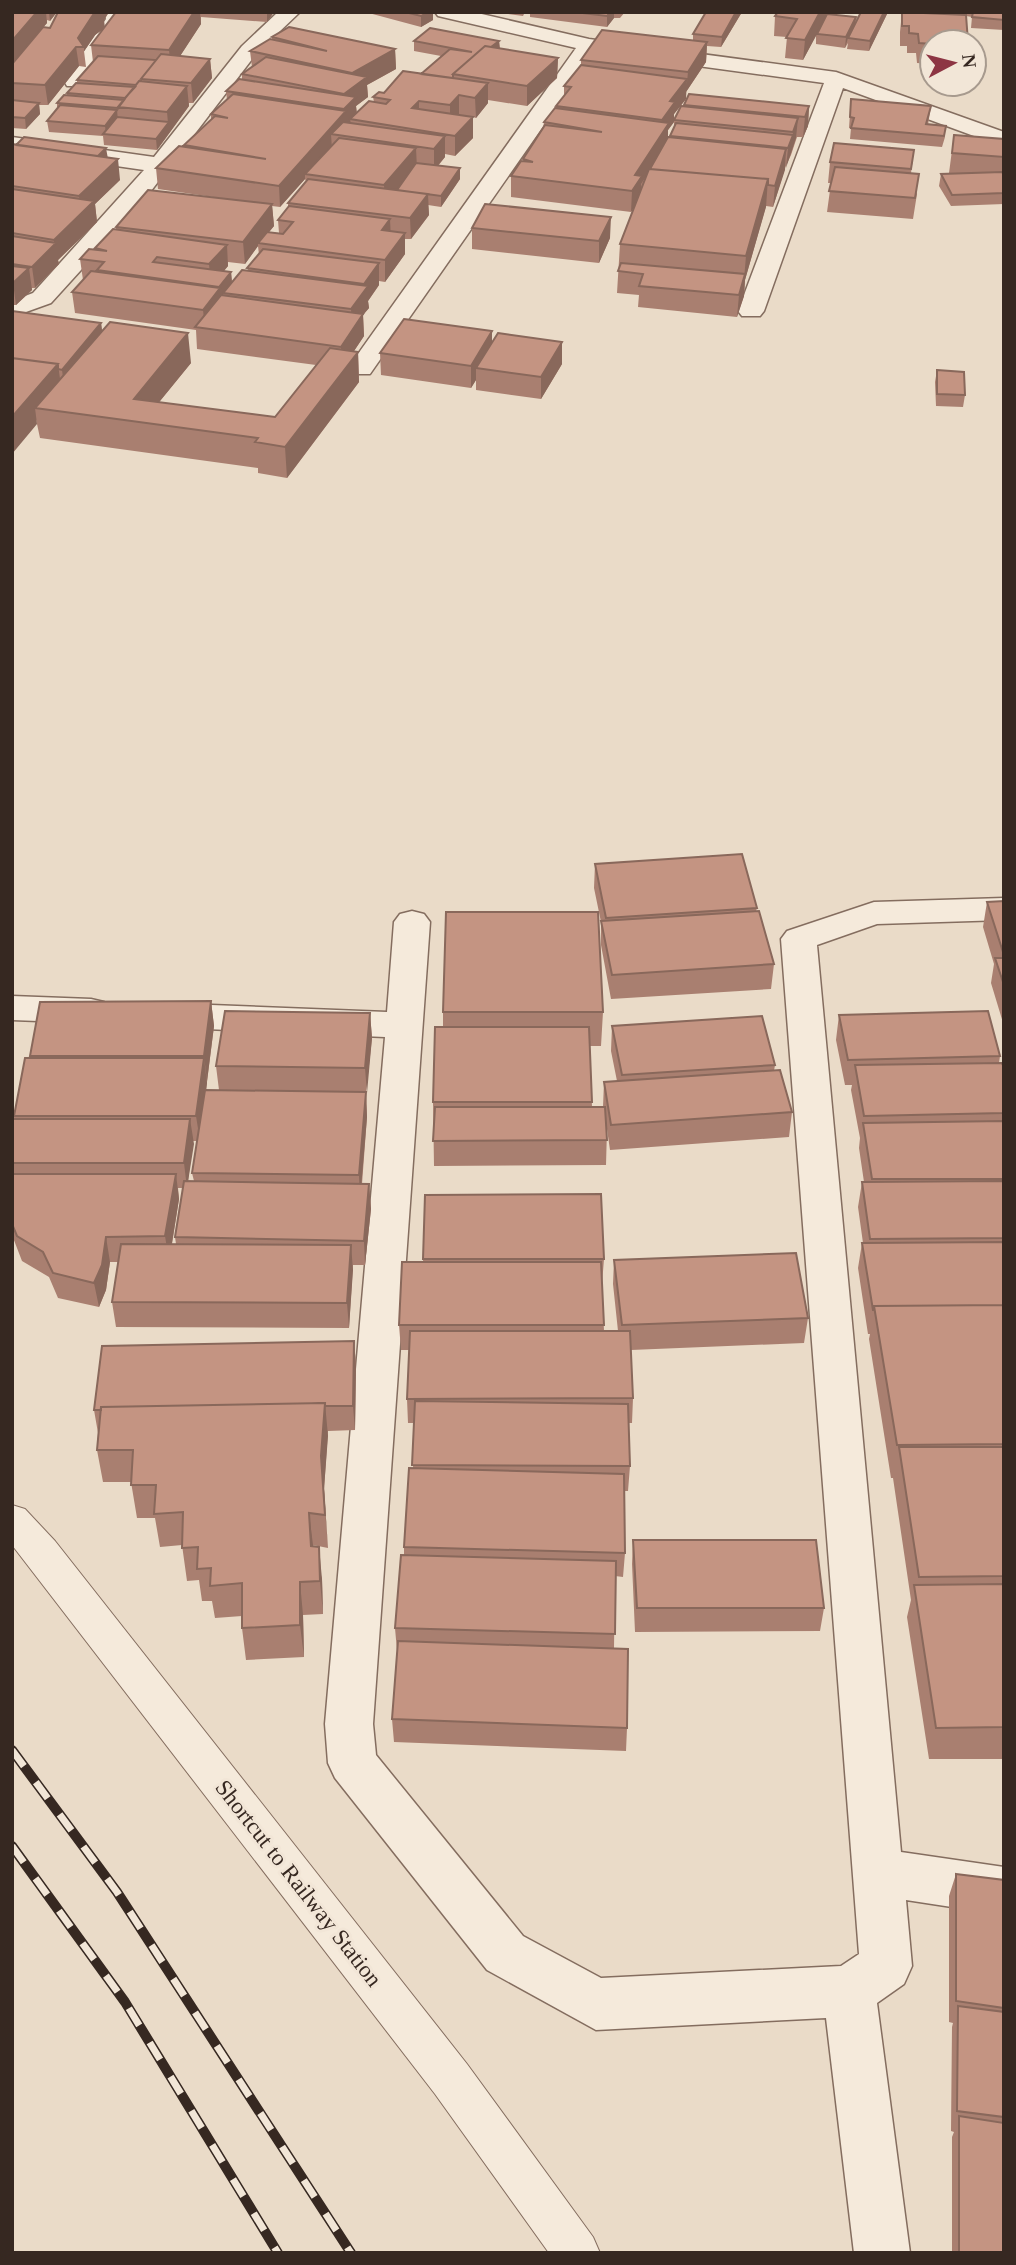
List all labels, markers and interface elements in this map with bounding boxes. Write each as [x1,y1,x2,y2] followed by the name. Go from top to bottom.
[918,28,988,98] north arrow
[958,53,981,69] text: N
[210,1775,387,1992] street label: Shortcut to Railway Station

